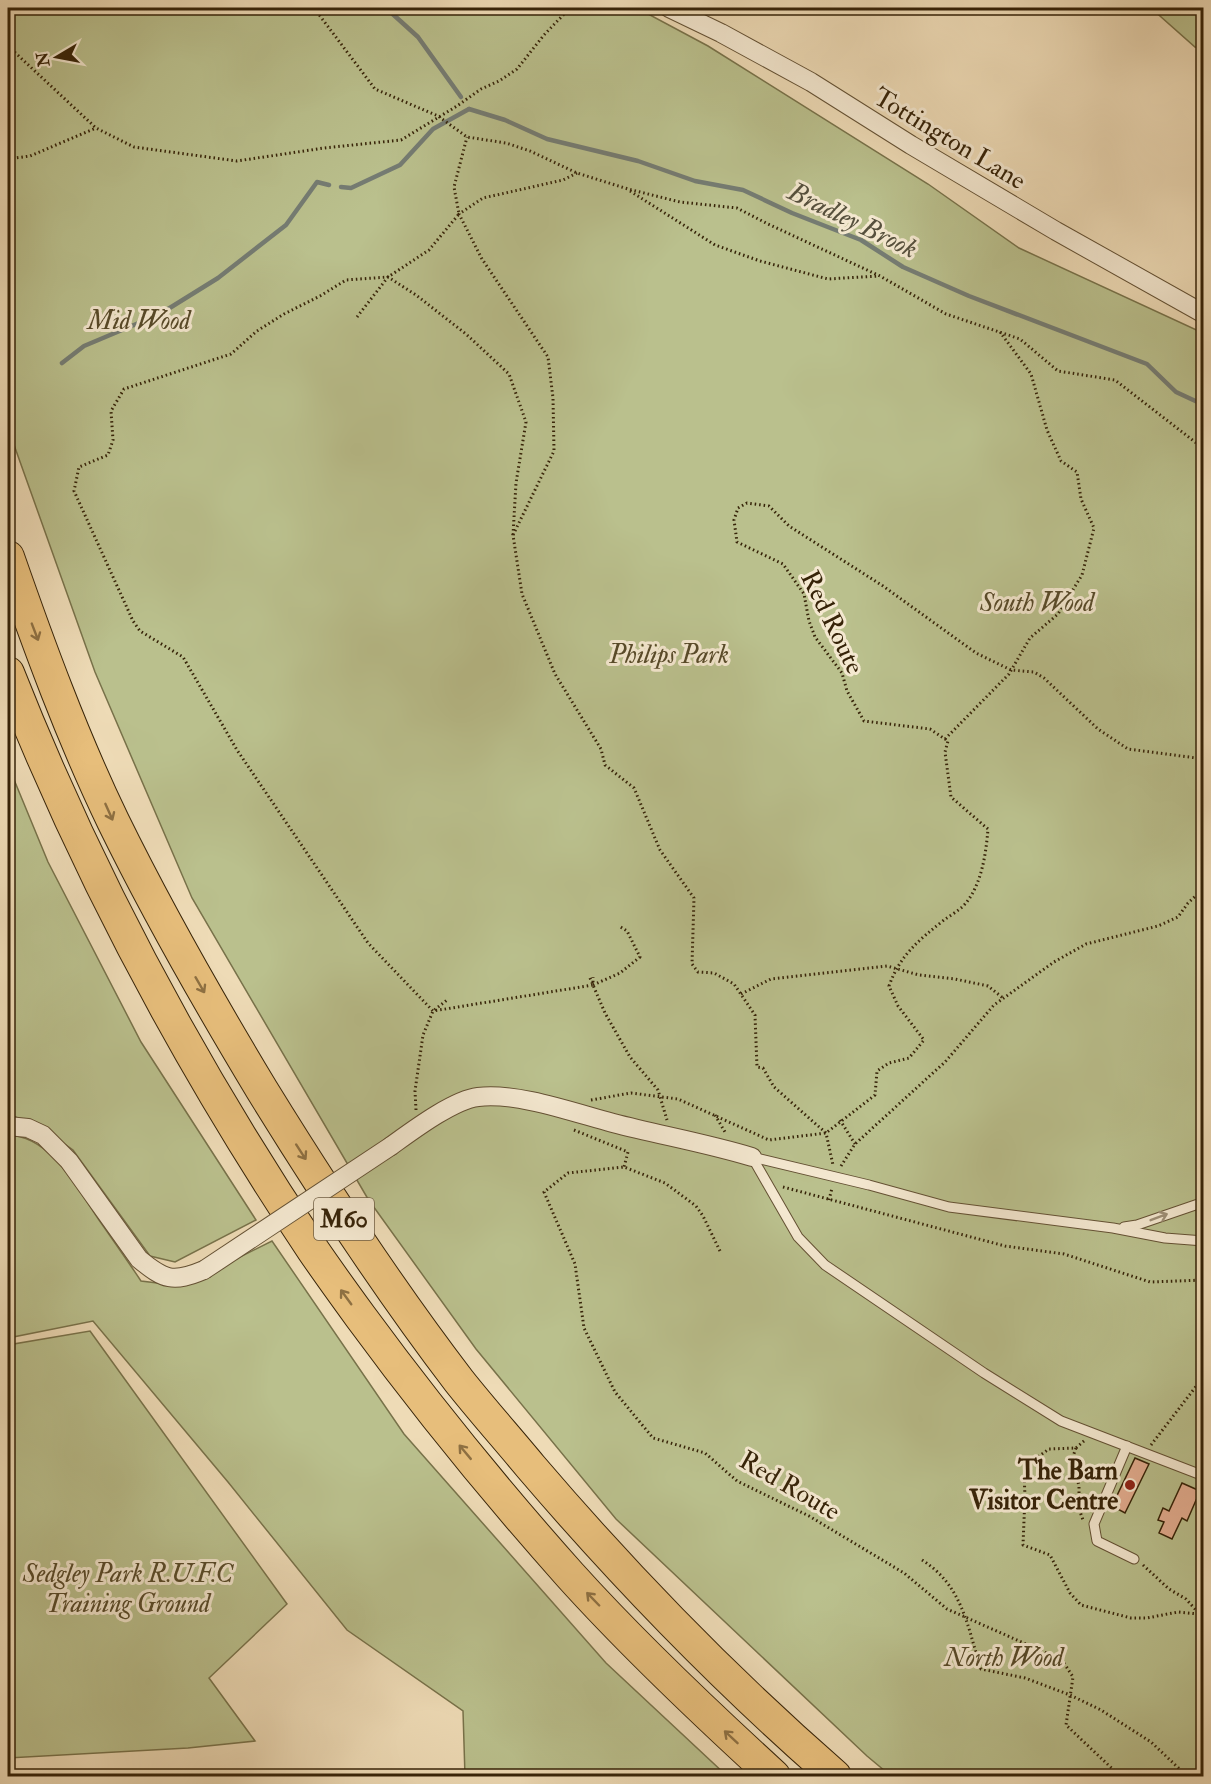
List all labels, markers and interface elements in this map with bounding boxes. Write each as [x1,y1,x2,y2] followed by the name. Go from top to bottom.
[27,27,87,87] north arrow
[32,50,54,69] text: N
[868,81,1032,197] street label: Tottington Lane
[781,174,923,266] water label: Bradley Brook
[86,305,192,337] park label: Mid Wood
[793,565,871,679] street label: Red Route
[979,587,1096,619] park label: South Wood
[30,622,41,641] one-way arrow
[608,639,729,671] park label: Philips Park
[104,803,115,821] one-way arrow
[194,976,206,993] one-way arrow
[295,1143,307,1160] one-way arrow
[314,1198,374,1240] road number: M60
[1149,1211,1168,1222] one-way arrow
[340,1289,353,1305] one-way arrow
[458,1444,471,1460] one-way arrow
[733,1444,846,1528] street label: Red Route
[968,1455,1119,1517] place label: The Barn Visitor Centre
[1123,1478,1137,1492] marker: The Barn Visitor Centre
[22,1558,235,1620] park label: Sedgley Park R.U.F.C Training Ground
[586,1591,600,1606] one-way arrow
[943,1642,1066,1674] park label: North Wood
[723,1730,738,1744] one-way arrow

